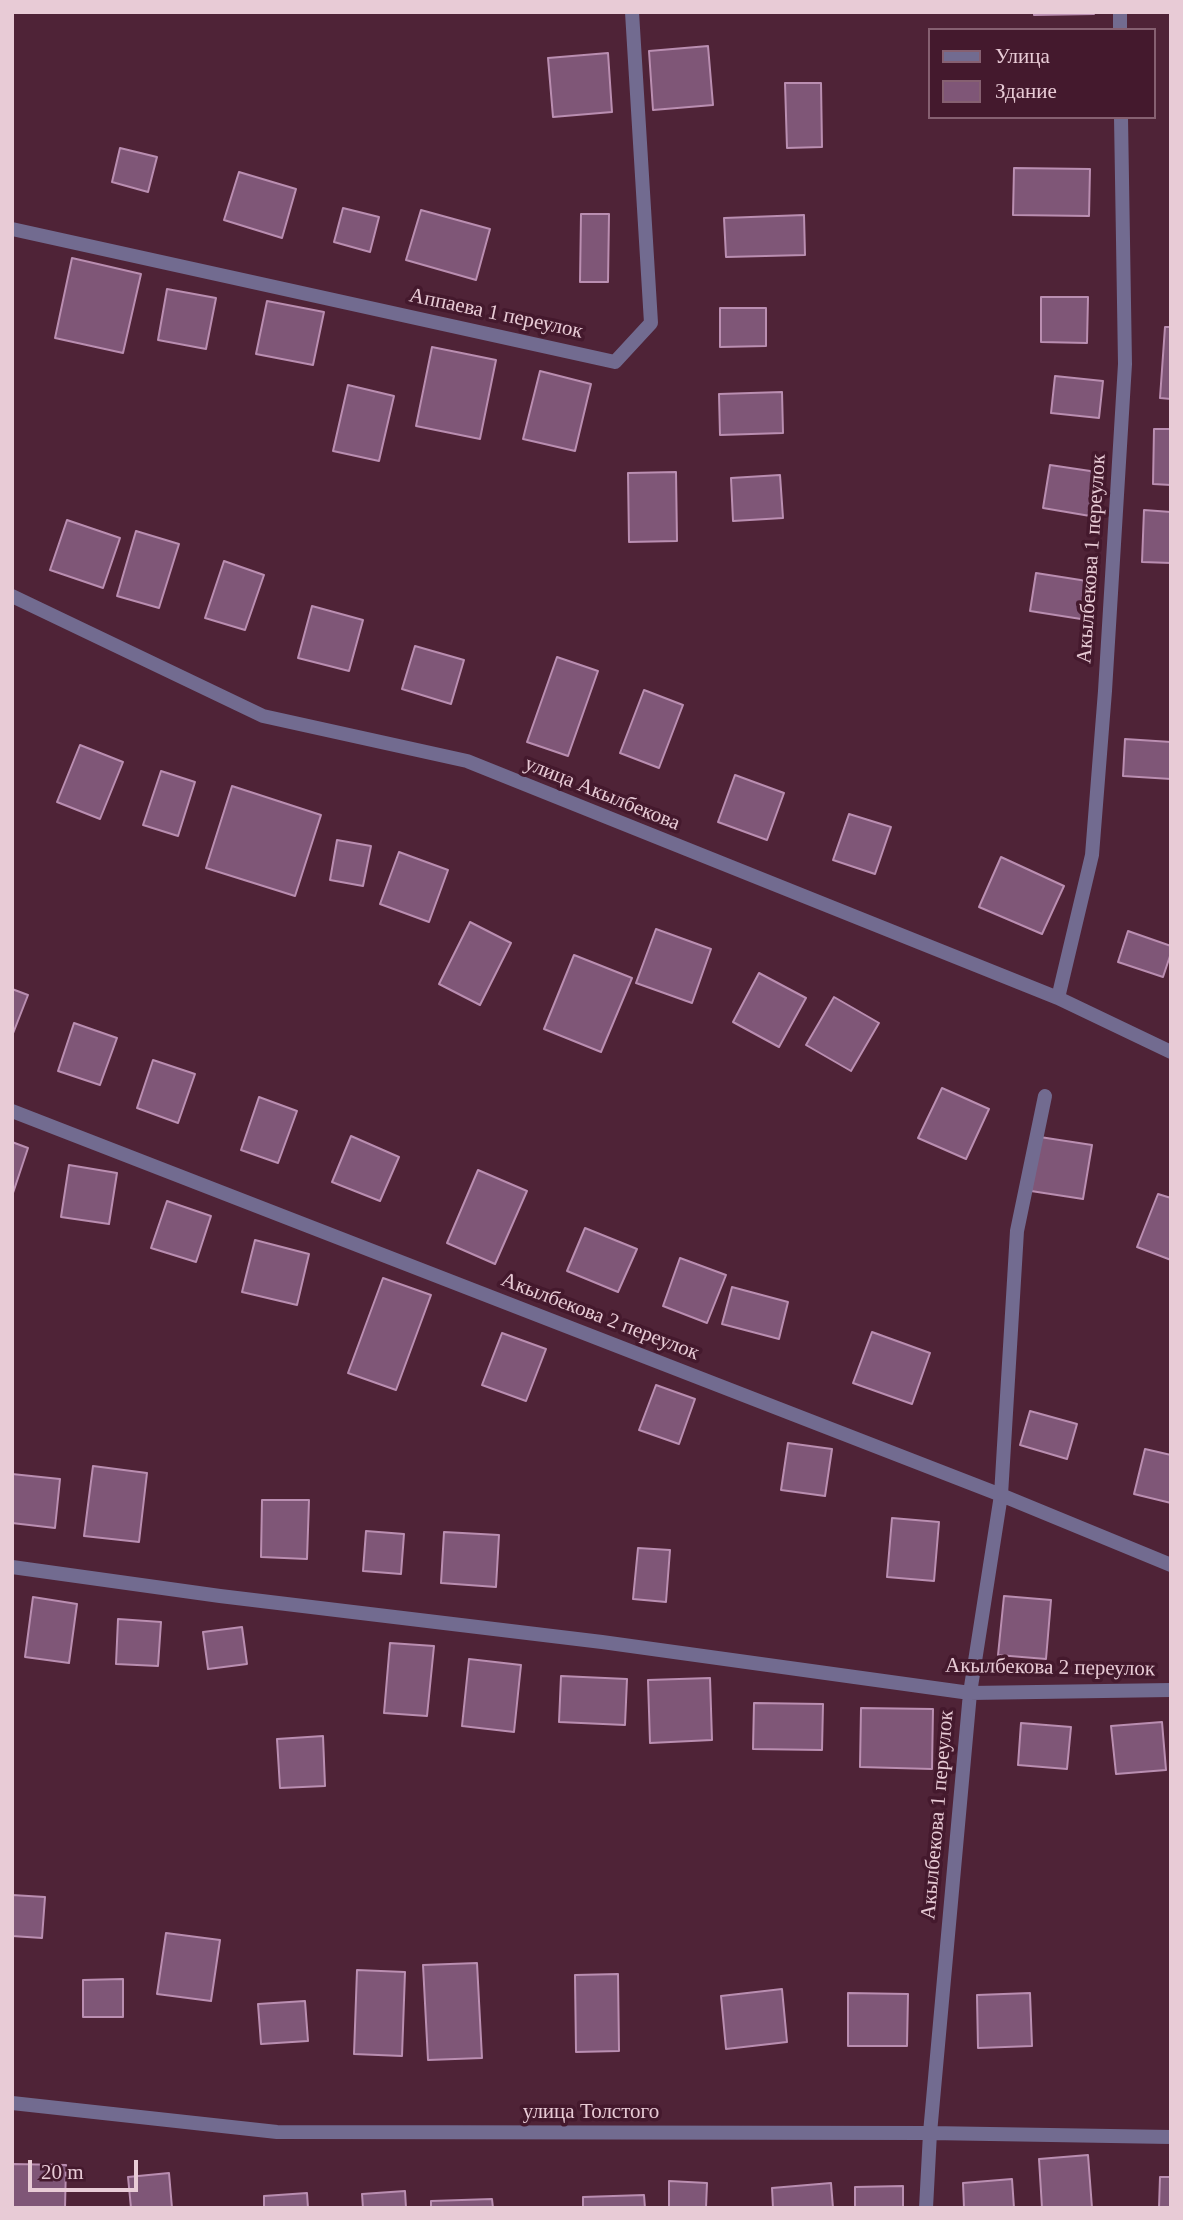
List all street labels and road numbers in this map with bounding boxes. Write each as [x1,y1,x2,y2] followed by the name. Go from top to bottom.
[407,283,585,345] street label: Аппаева 1 переулок
[1072,453,1112,665] street label: Акылбекова 1 переулок
[521,751,683,837] street label: улица Акылбекова
[498,1268,702,1366] street label: Акылбекова 2 переулок
[945,1654,1155,1682] street label: Акылбекова 2 переулок
[916,1709,960,1921] street label: Акылбекова 1 переулок
[523,2099,659,2125] street label: улица Толстого

